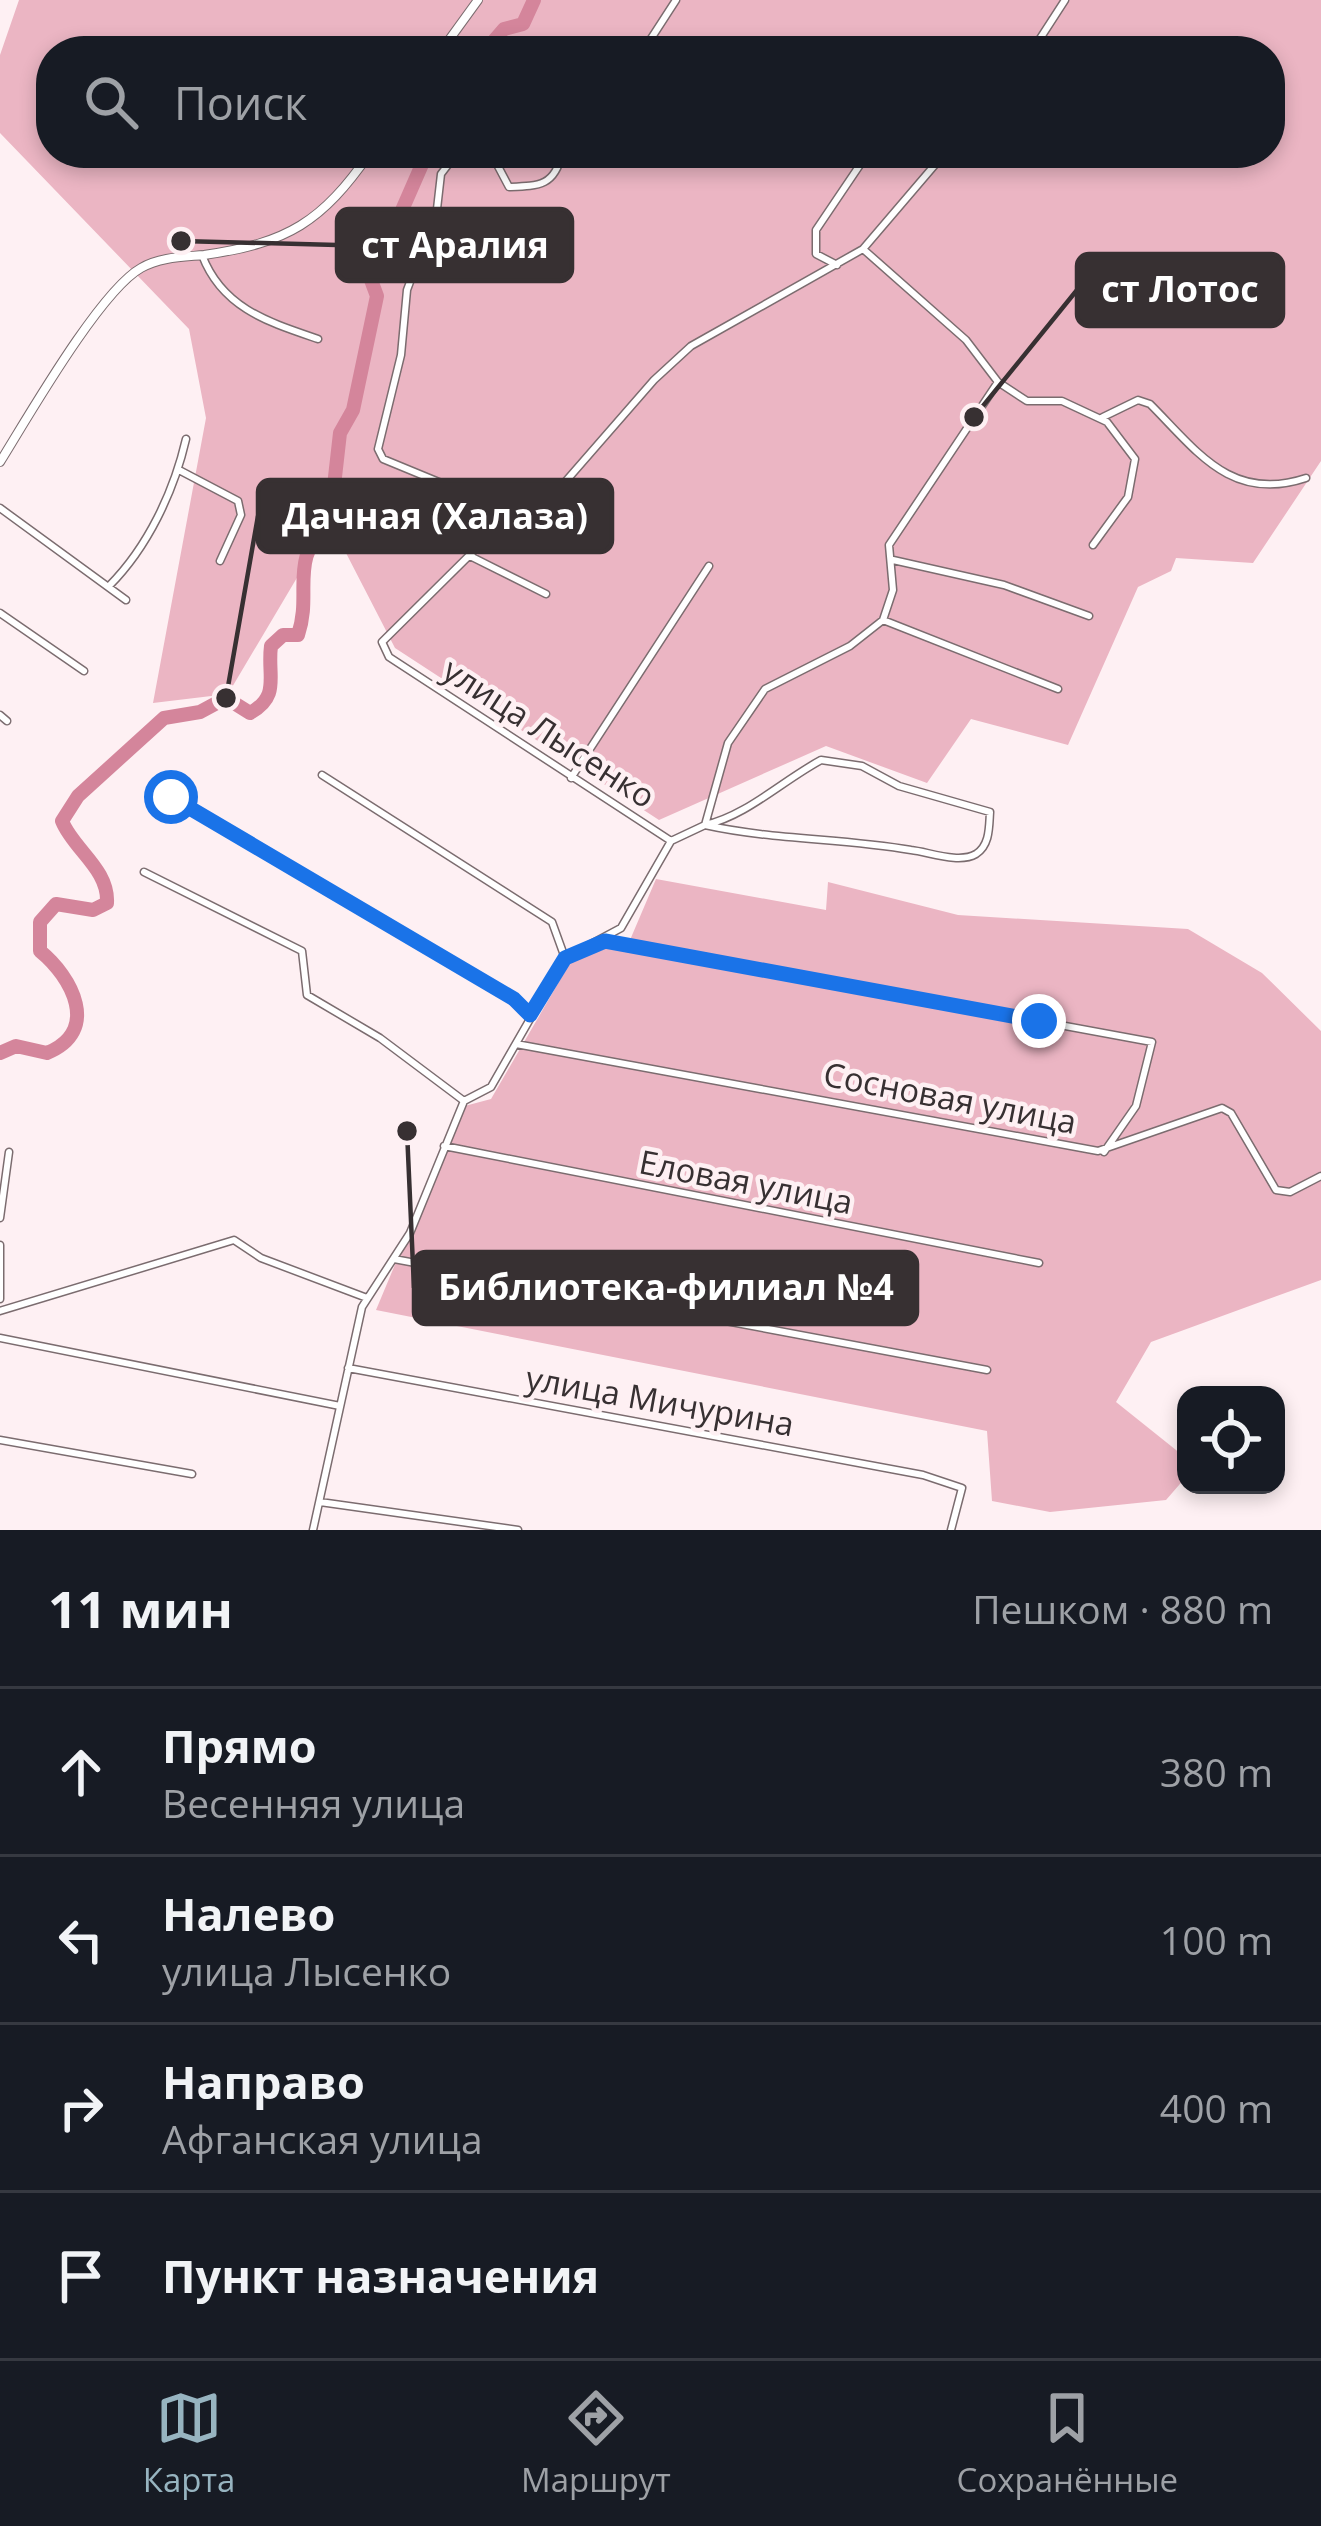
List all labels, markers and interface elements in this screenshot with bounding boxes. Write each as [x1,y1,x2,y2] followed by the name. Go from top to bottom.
[36,36,1285,168] search box
[78,69,144,135] icon: search
[174,72,307,133] text: Поиск
[337,209,572,281] callout: ст Аралия
[361,220,549,269] text: ст Аралия
[1077,254,1283,326] callout: ст Лотос
[1101,264,1259,313] text: ст Лотос
[258,480,612,552] callout: Дачная (Халаза)
[282,491,588,540] text: Дачная (Халаза)
[434,647,664,818] street label: улица Лысенко
[144,770,198,824] route start
[1012,994,1066,1048] route end
[820,1051,1080,1144] street label: Сосновая улица
[635,1139,857,1224] street label: Еловая улица
[414,1252,917,1324] callout: Библиотека-филиал №4
[438,1262,894,1311] text: Библиотека-филиал №4
[522,1355,798,1446] street label: улица Мичурина
[1177,1386,1285,1494] map controls
[1177,1386,1285,1494] button: locate
[48,1573,233,1643] text: 11 мин
[972,1582,1273,1635] text: Пешком · 880 m
[162,1715,317,1776] text: Прямо
[48,1739,114,1805] icon: ahead
[1160,1745,1273,1798] text: 380 m
[162,1776,465,1829] text: Весенняя улица
[162,1883,335,1944] text: Налево
[48,1907,114,1973] icon: left
[1160,1913,1273,1966] text: 100 m
[162,1944,451,1997] text: улица Лысенко
[162,2051,365,2112] text: Направо
[48,2075,114,2141] icon: right
[1160,2081,1273,2134] text: 400 m
[162,2112,483,2165] text: Афганская улица
[48,2243,114,2309] icon: arrive
[162,2245,599,2306] text: Пункт назначения
[143,2385,235,2502] tab: Карта
[521,2385,671,2502] tab: Маршрут
[957,2385,1178,2502] tab: Сохранённые

